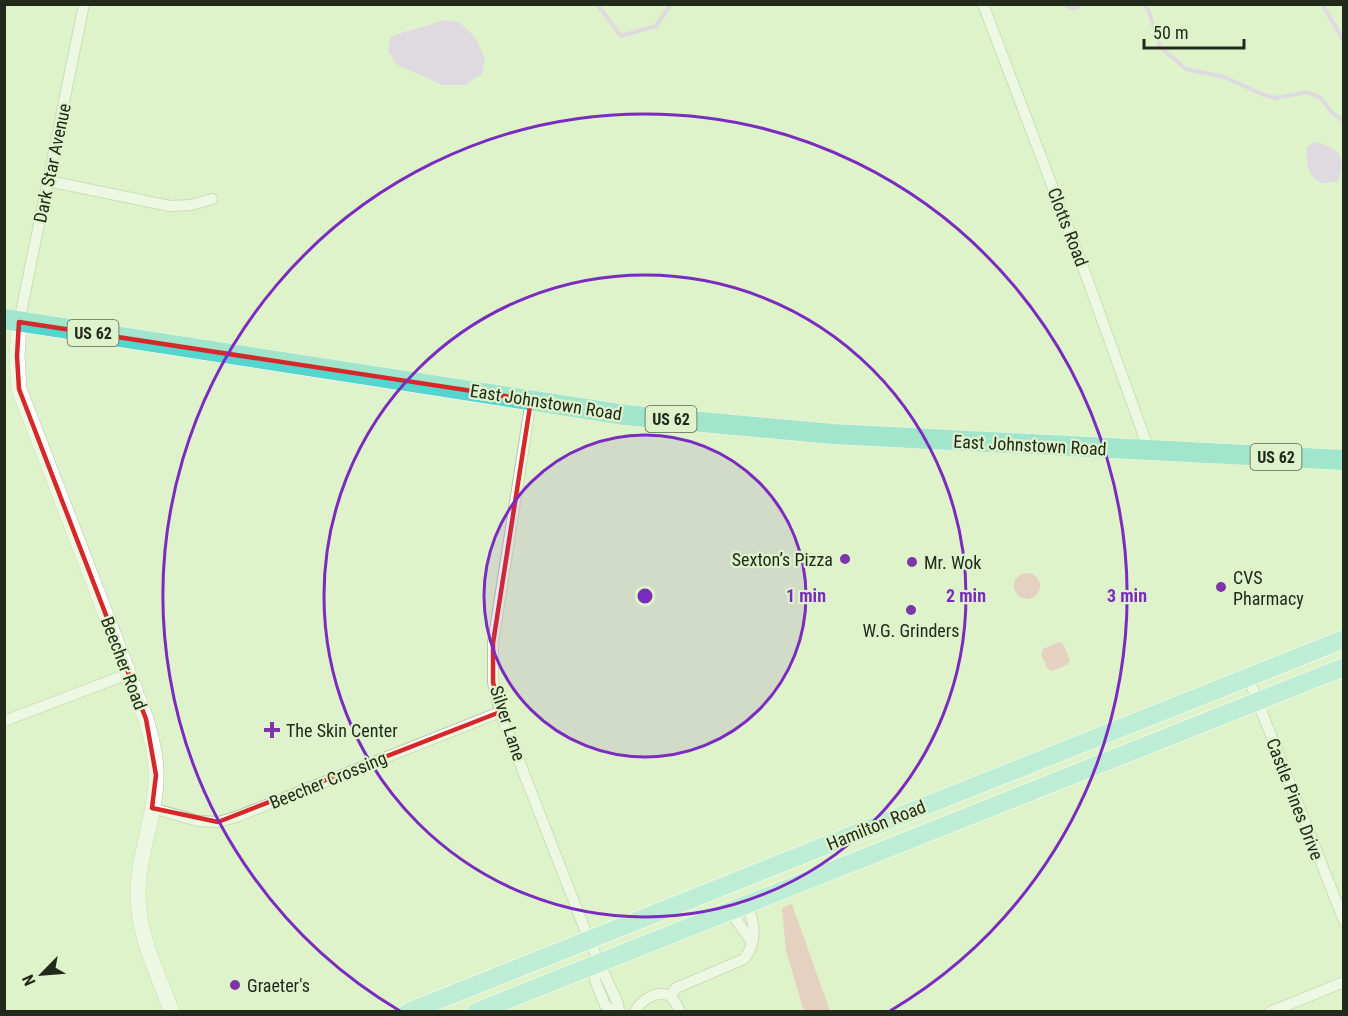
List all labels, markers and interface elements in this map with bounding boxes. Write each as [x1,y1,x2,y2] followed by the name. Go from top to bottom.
[1144,12,1244,50] scale bar
[1153,22,1188,43] text: 50 m
[29,101,75,225] street label: Dark Star Avenue
[1043,185,1093,269] street label: Clotts Road
[68,320,118,346] road number: US 62
[469,380,623,424] street label: East Johnstown Road
[646,406,696,432] road number: US 62
[953,430,1107,460] street label: East Johnstown Road
[1250,444,1302,470] road number: US 62
[732,549,833,570] place label: Sexton’s Pizza
[838,552,852,566] marker: Sexton’s Pizza
[924,552,981,573] place label: Mr. Wok
[905,555,919,569] marker: Mr. Wok
[1233,567,1304,609] place label: CVS Pharmacy
[1214,580,1228,594] marker: CVS Pharmacy
[786,585,826,606] text: 1 min
[946,585,986,606] text: 2 min
[1107,585,1147,606] text: 3 min
[635,586,655,606] centre of rings
[904,603,918,617] marker: W.G. Grinders
[97,614,151,712] street label: Beecher Road
[863,620,959,641] place label: W.G. Grinders
[486,683,530,763] street label: Silver Lane
[286,720,398,741] place label: The Skin Center
[263,721,281,739] marker: The Skin Center
[1262,735,1328,863] street label: Castle Pines Drive
[266,747,390,813] street label: Beecher Crossing
[823,796,929,854] street label: Hamilton Road
[12,944,72,1004] north arrow
[18,972,40,989] text: N
[247,975,310,996] place label: Graeter's
[228,978,242,992] marker: Graeter's

